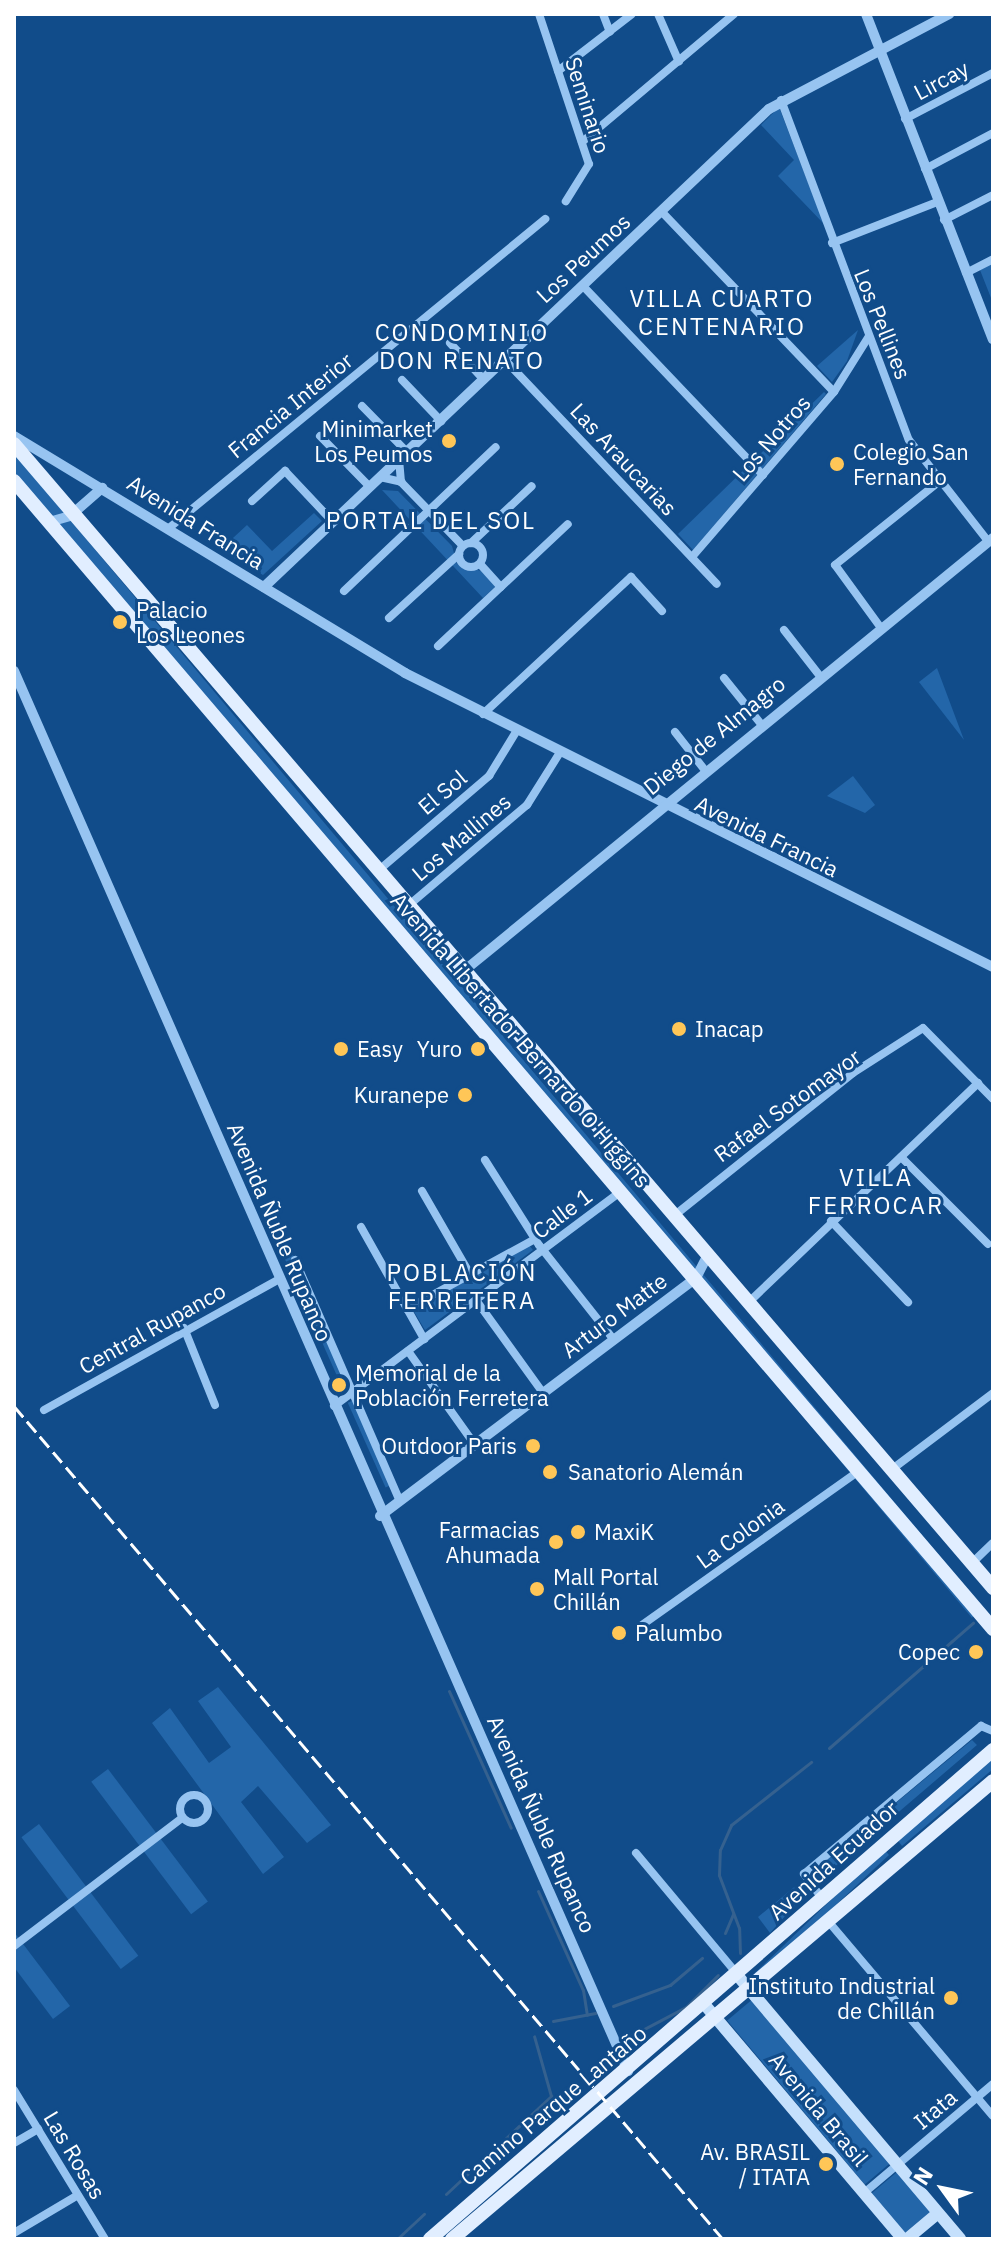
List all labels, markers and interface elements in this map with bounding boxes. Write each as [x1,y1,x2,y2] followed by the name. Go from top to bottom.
[560,54,616,156] street label: Seminario
[909,55,973,105] street label: Lircay
[531,208,635,308] street label: Los Peumos
[849,265,917,383] street label: Los Pellines
[629,285,815,341] district label: VILLA CUARTO CENTENARIO
[375,319,549,375] district label: CONDOMINIO DON RENATO
[222,347,358,463] street label: Francia Interior
[726,389,816,487] street label: Los Notros
[565,397,683,521] street label: Las Araucarias
[314,415,433,466] place label: Minimarket Los Peumos
[440,432,458,450] marker: Minimarket Los Peumos
[853,438,969,490] place label: Colegio San Fernando
[828,455,846,473] marker: Colegio San Fernando
[123,469,269,575] street label: Avenida Francia
[326,507,536,535] district label: PORTAL DEL SOL
[136,596,246,648] place label: Palacio Los Leones
[111,613,129,631] marker: Palacio Los Leones
[638,670,790,800] street label: Diego de Almagro
[412,764,472,820] street label: El Sol
[406,788,516,886] street label: Los Mallines
[691,790,843,882] street label: Avenida Francia
[386,887,656,1193] street label: Avenida Libertador Bernardo O'Higgins
[695,1016,764,1042] place label: Inacap
[670,1020,688,1038] marker: Inacap
[357,1036,403,1062] place label: Easy
[417,1036,462,1062] place label: Yuro
[332,1040,350,1058] marker: Easy
[469,1040,487,1058] marker: Yuro
[708,1043,866,1167] street label: Rafael Sotomayor
[354,1082,449,1108] place label: Kuranepe
[456,1086,474,1104] marker: Kuranepe
[222,1119,338,1345] street label: Avenida Ñuble Rupanco
[808,1164,944,1220] district label: VILLA FERROCAR
[527,1182,597,1244] street label: Calle 1
[386,1259,538,1315] district label: POBLACIÓN FERRETERA
[556,1267,672,1363] street label: Arturo Matte
[74,1277,230,1379] street label: Central Rupanco
[355,1359,549,1410] place label: Memorial de la Población Ferretera
[330,1376,348,1394] marker: Memorial de la Población Ferretera
[381,1433,517,1459] place label: Outdoor Paris
[524,1437,542,1455] marker: Outdoor Paris
[568,1459,743,1485] place label: Sanatorio Alemán
[539,1461,561,1483] marker: Sanatorio Alemán
[691,1492,789,1574] street label: La Colonia
[439,1516,540,1568] place label: Farmacias Ahumada
[594,1519,654,1545] place label: MaxiK
[569,1523,587,1541] marker: MaxiK
[547,1533,565,1551] marker: Farmacias Ahumada
[553,1563,658,1614] place label: Mall Portal Chillán
[528,1580,546,1598] marker: Mall Portal Chillán
[635,1620,723,1646] place label: Palumbo
[610,1624,628,1642] marker: Palumbo
[898,1639,960,1665] place label: Copec
[967,1643,985,1661] marker: Copec
[482,1711,602,1937] street label: Avenida Ñuble Rupanco
[763,1795,903,1925] street label: Avenida Ecuador
[748,1972,935,2024] place label: Instituto Industrial de Chillán
[942,1989,960,2007] marker: Instituto Industrial de Chillán
[455,2019,651,2191] street label: Camino Parque Lantaño
[764,2047,874,2171] street label: Avenida Brasil
[908,2084,962,2134] street label: Itata
[38,2106,112,2204] street label: Las Rosas
[700,2138,810,2190] place label: Av. BRASIL / ITATA
[903,2149,983,2229] north arrow
[817,2155,835,2173] marker: Av. BRASIL / ITATA
[906,2161,939,2190] text: N

